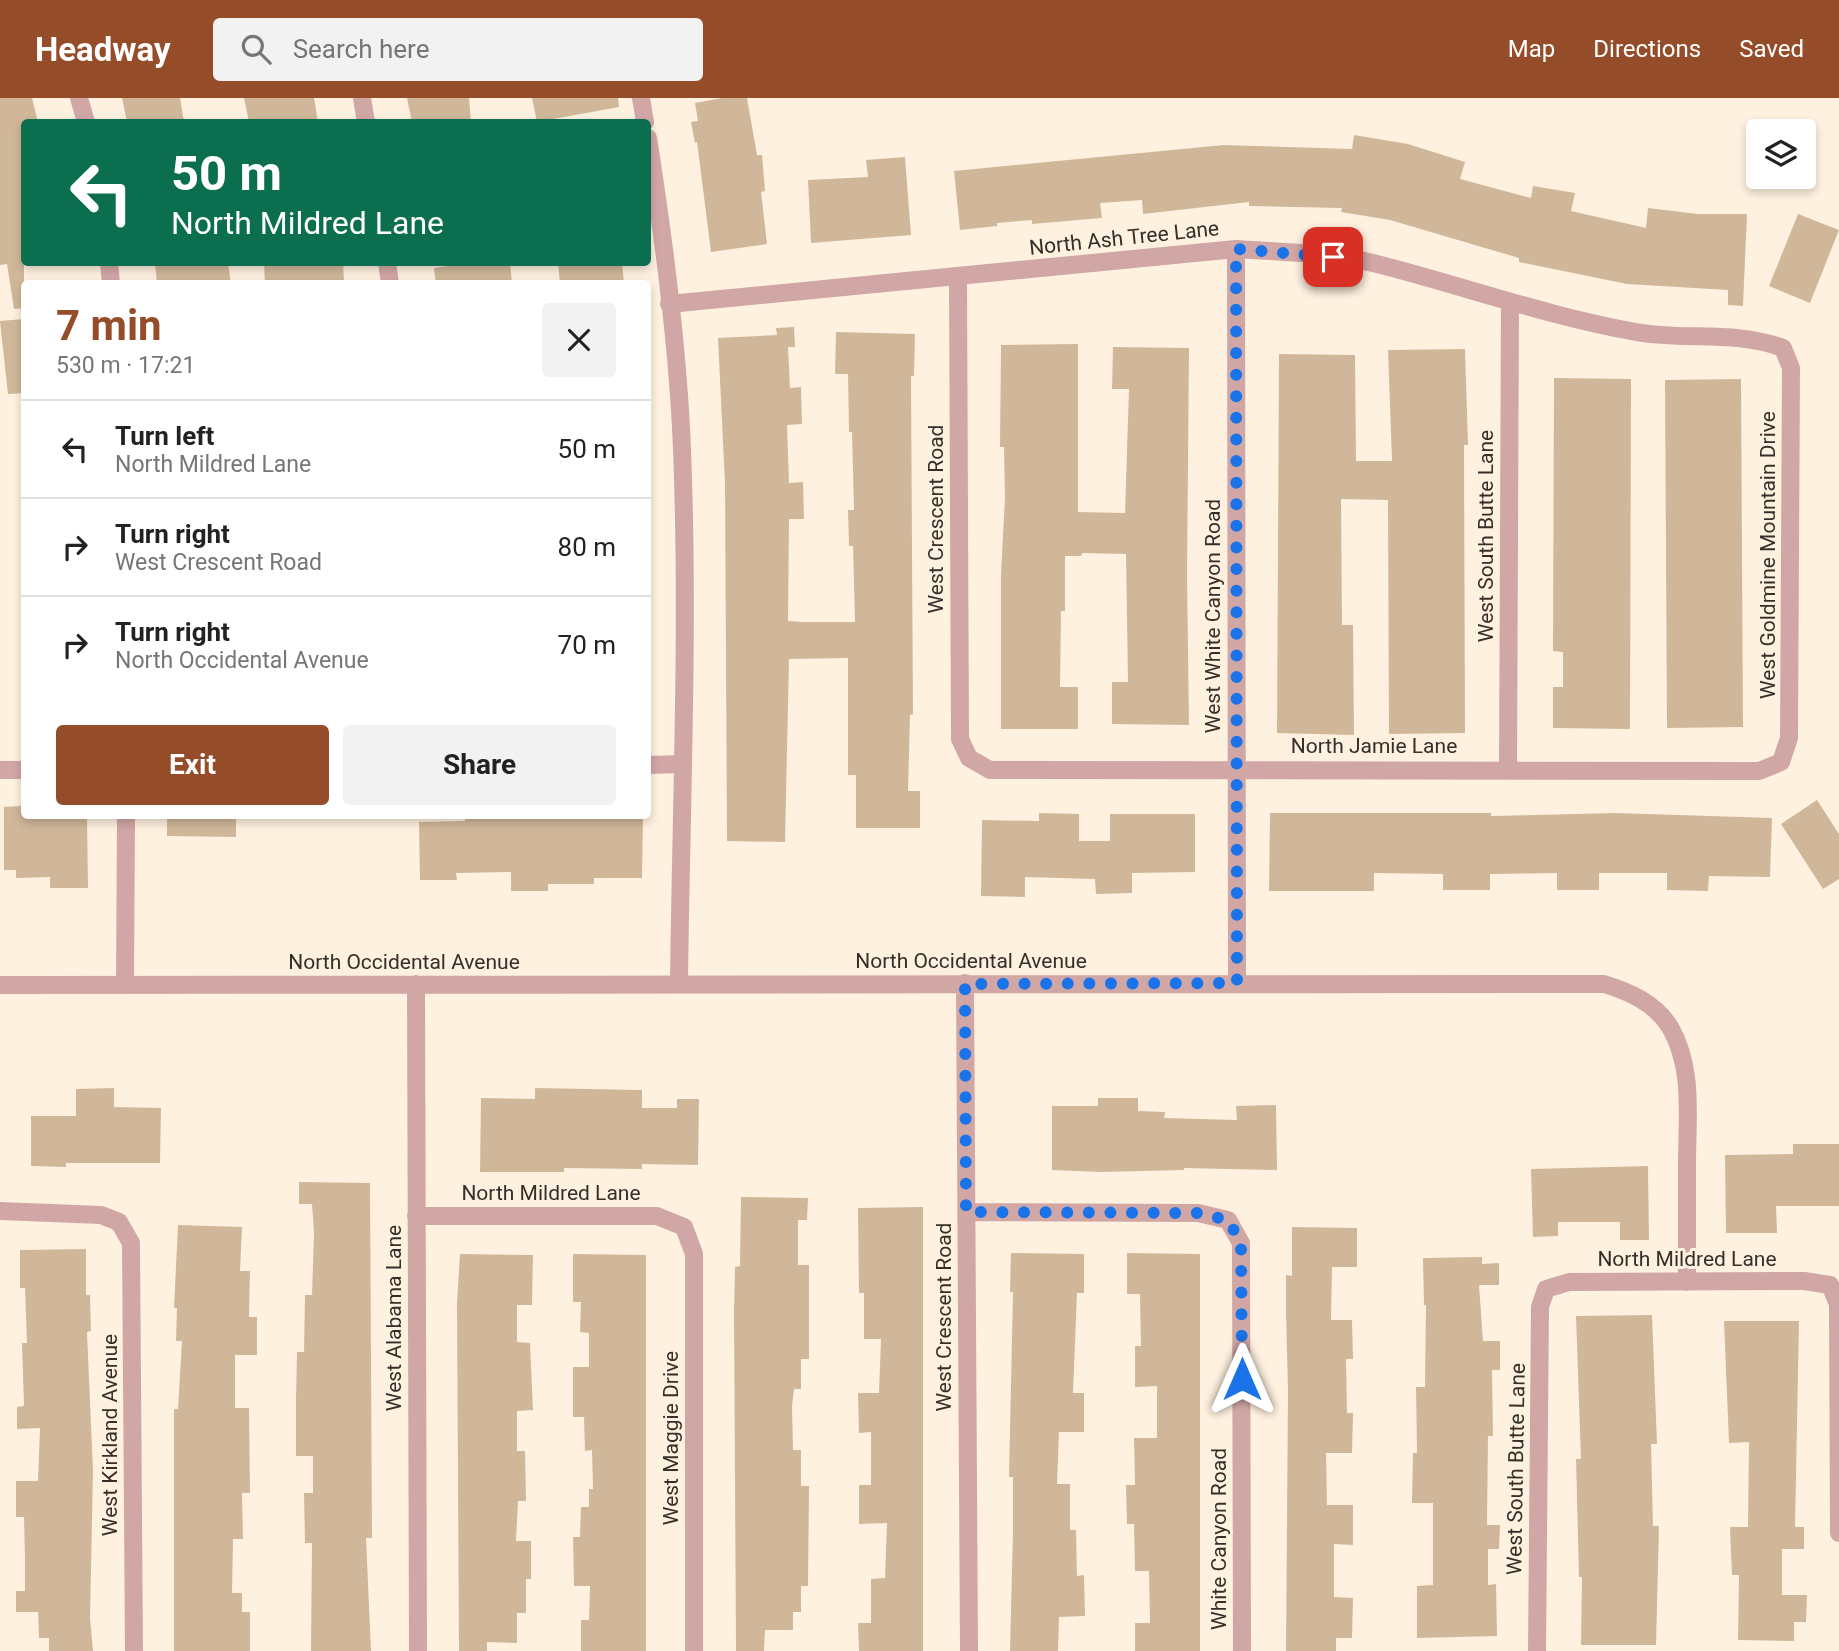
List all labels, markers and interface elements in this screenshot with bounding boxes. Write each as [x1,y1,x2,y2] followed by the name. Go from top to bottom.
[213,18,703,81] search box
[35,30,171,69] text: Headway
[237,30,275,68] icon: search
[293,34,429,64] text: Search here
[1508,35,1555,63] text: Map
[1593,35,1701,63] text: Directions
[1739,35,1804,63] text: Saved
[1746,119,1816,189] map controls
[1746,119,1816,189] button: layers
[171,145,282,202] text: 50 m
[56,147,147,238] icon: left
[171,204,444,242] text: North Mildred Lane
[1028,216,1220,260] street label: North Ash Tree Lane
[1303,227,1363,287] pin
[1314,238,1352,276] icon: arrive
[56,301,162,350] text: 7 min
[542,303,616,377] button: close
[56,352,195,379] text: 530 m · 17:21
[1756,411,1780,699] street label: West Goldmine Mountain Drive
[115,421,214,451] text: Turn left
[924,425,948,613] street label: West Crescent Road
[56,430,94,468] icon: left
[1474,430,1498,642] street label: West South Butte Lane
[558,434,616,464] text: 50 m
[115,451,311,478] text: North Mildred Lane
[1201,499,1225,733] street label: West White Canyon Road
[115,519,230,549] text: Turn right
[56,528,94,566] icon: right
[558,532,616,562] text: 80 m
[115,549,322,576] text: West Crescent Road
[115,617,230,647] text: Turn right
[56,626,94,664] icon: right
[558,630,616,660] text: 70 m
[115,647,369,674] text: North Occidental Avenue
[56,725,329,805] button: Exit
[343,725,616,805] button: Share
[1291,734,1457,758] street label: North Jamie Lane
[855,949,1087,973] street label: North Occidental Avenue
[288,950,520,974] street label: North Occidental Avenue
[461,1181,641,1205] street label: North Mildred Lane
[932,1223,956,1411] street label: West Crescent Road
[382,1225,406,1411] street label: West Alabama Lane
[1597,1247,1777,1271] street label: North Mildred Lane
[98,1334,122,1536] street label: West Kirkland Avenue
[1205,1342,1279,1416] position arrow
[659,1351,683,1525] street label: West Maggie Drive
[1502,1363,1530,1575] street label: West South Butte Lane
[1207,1448,1231,1630] street label: White Canyon Road

